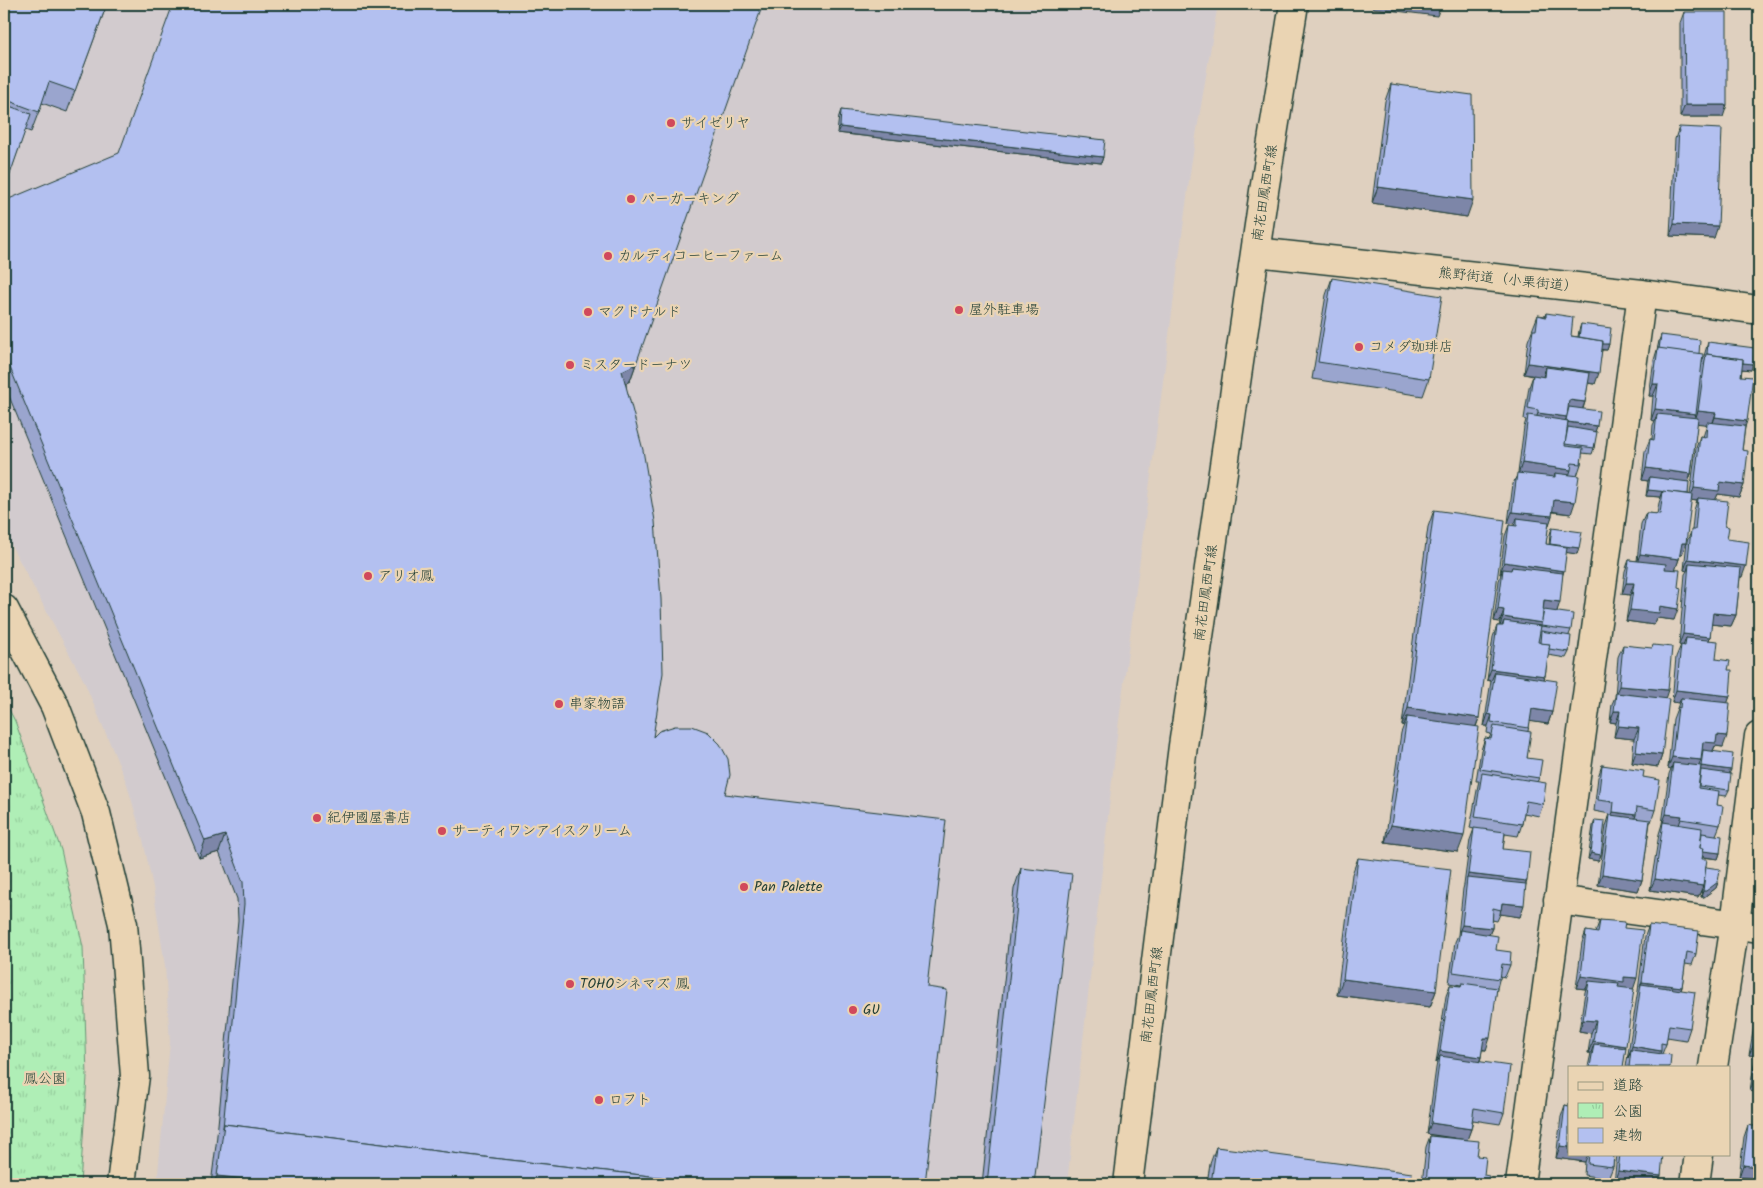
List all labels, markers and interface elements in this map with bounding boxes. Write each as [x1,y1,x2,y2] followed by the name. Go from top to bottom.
[681,112,750,134] place label: サイゼリヤ
[665,117,677,129] marker: サイゼリヤ
[1246,143,1284,243] street label: 南花田鳳西町線
[641,188,739,210] place label: バーガーキング
[625,193,637,205] marker: バーガーキング
[618,245,783,267] place label: カルディコーヒーファーム
[602,250,614,262] marker: カルディコーヒーファーム
[1437,262,1579,298] street label: 熊野街道（小栗街道）
[969,299,1039,321] place label: 屋外駐車場
[598,301,681,323] place label: マクドナルド
[953,304,965,316] marker: 屋外駐車場
[582,306,594,318] marker: マクドナルド
[1369,336,1453,358] place label: コメダ珈琲店
[1353,341,1365,353] marker: コメダ珈琲店
[580,354,692,376] place label: ミスタードーナツ
[564,359,576,371] marker: ミスタードーナツ
[1188,543,1224,643] street label: 南花田鳳西町線
[378,565,434,587] place label: アリオ鳳
[362,570,374,582] marker: アリオ鳳
[569,693,625,715] place label: 串家物語
[553,698,565,710] marker: 串家物語
[327,807,411,829] place label: 紀伊國屋書店
[311,812,323,824] marker: 紀伊國屋書店
[452,820,632,842] place label: サーティワンアイスクリーム
[436,825,448,837] marker: サーティワンアイスクリーム
[754,876,823,898] place label: Pan Palette
[738,881,750,893] marker: Pan Palette
[1135,945,1169,1045] street label: 南花田鳳西町線
[580,973,690,995] place label: TOHOシネマズ 鳳
[564,978,576,990] marker: TOHOシネマズ 鳳
[863,999,880,1021] place label: GU
[847,1004,859,1016] marker: GU
[1568,1066,1730,1156] legend
[24,1068,66,1090] park label: 鳳公園
[1613,1074,1643,1098] text: 道路
[609,1089,651,1111] place label: ロフト
[593,1094,605,1106] marker: ロフト
[1613,1100,1643,1124] text: 公園
[1613,1124,1643,1148] text: 建物

